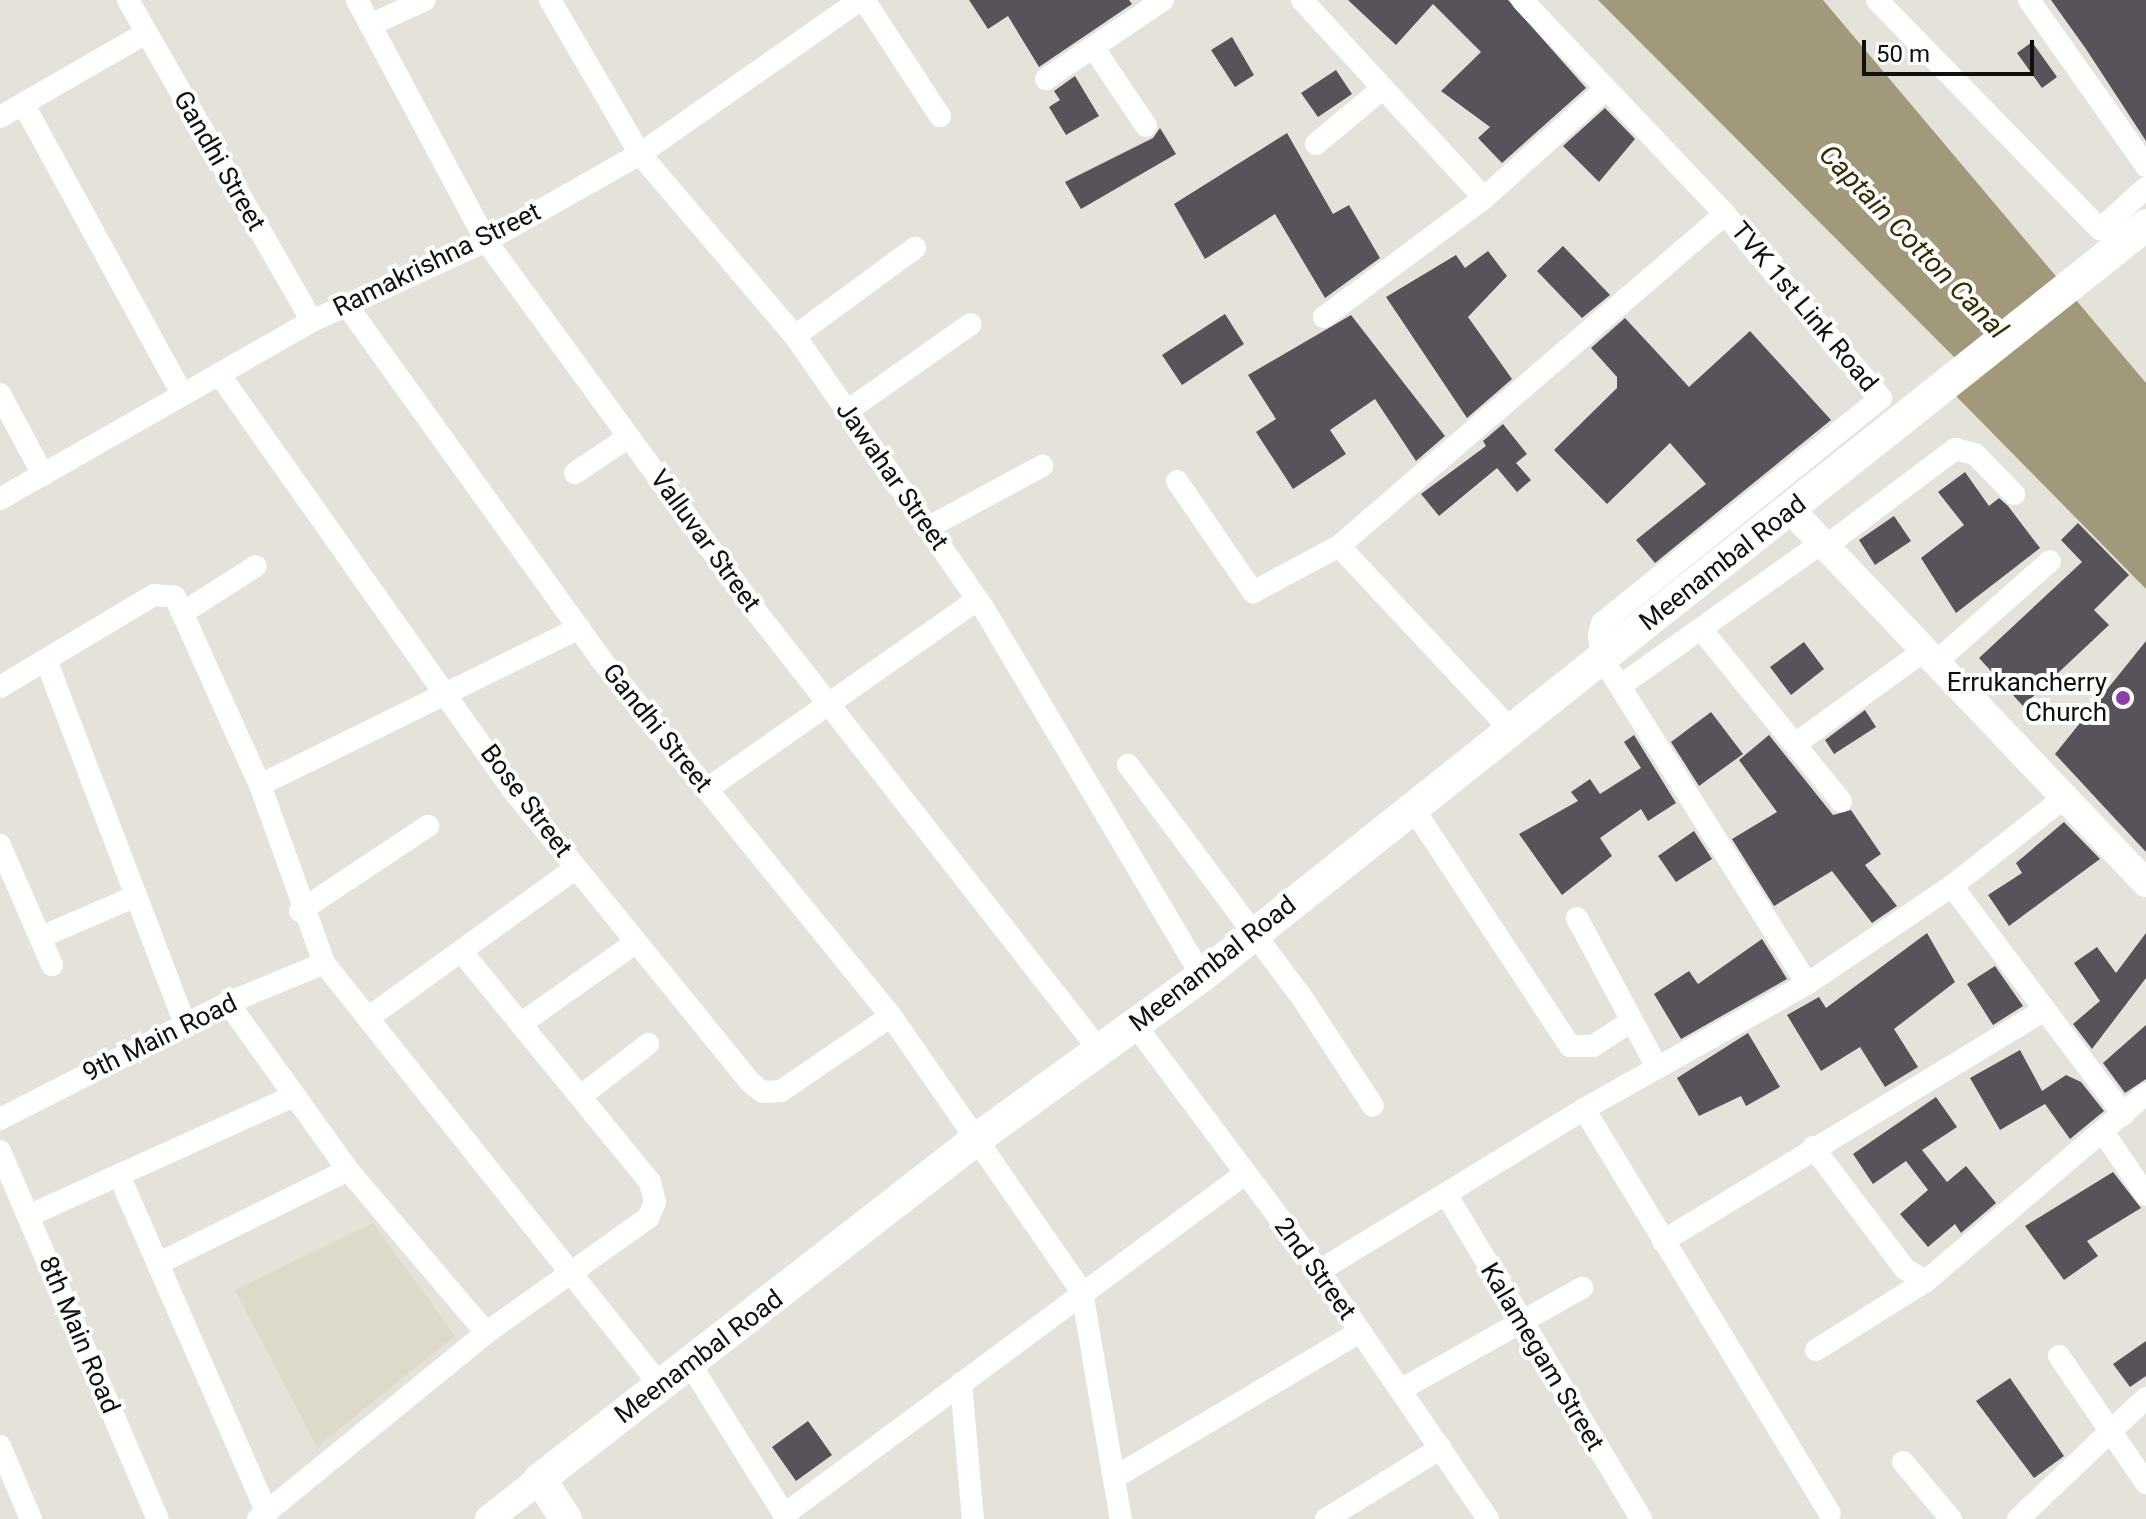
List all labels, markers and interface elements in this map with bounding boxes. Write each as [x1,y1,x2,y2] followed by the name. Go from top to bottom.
[1866,24,2038,74] scale bar
[1876,40,1930,68] text: 50 m
[166,85,272,237] street label: Gandhi Street
[1812,138,2014,346] water label: Captain Cotton Canal
[328,196,546,324] street label: Ramakrishna Street
[1724,216,1884,398] street label: TVK 1st Link Road
[829,396,955,556] street label: Jawahar Street
[643,464,767,618] street label: Valluvar Street
[1634,488,1812,638] street label: Meenambal Road
[596,657,718,799] street label: Gandhi Street
[1947,667,2107,728] place label: Errukancherry Church
[2114,689,2132,707] marker: Errukancherry Church
[473,738,579,864] street label: Bose Street
[1124,889,1302,1039] street label: Meenambal Road
[78,987,242,1089] street label: 9th Main Road
[1268,1212,1362,1326] street label: 2nd Street
[32,1252,126,1418] street label: 8th Main Road
[1473,1257,1611,1457] street label: Kalamegam Street
[609,1284,789,1430] street label: Meenambal Road

